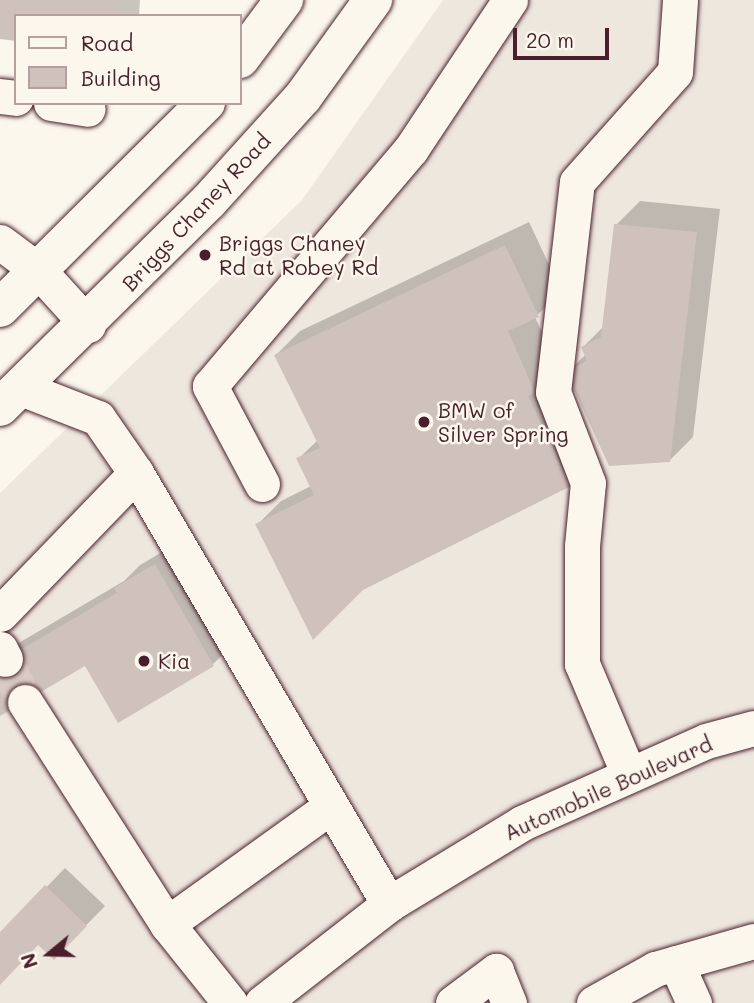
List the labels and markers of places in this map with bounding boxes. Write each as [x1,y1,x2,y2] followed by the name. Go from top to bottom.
[219,230,378,280] place label: Briggs Chaney Rd at Robey Rd
[197,247,213,263] marker: Briggs Chaney Rd at Robey Rd
[438,397,568,447] place label: BMW of Silver Spring
[416,414,432,430] marker: BMW of Silver Spring
[158,648,190,674] place label: Kia
[136,653,152,669] marker: Kia

